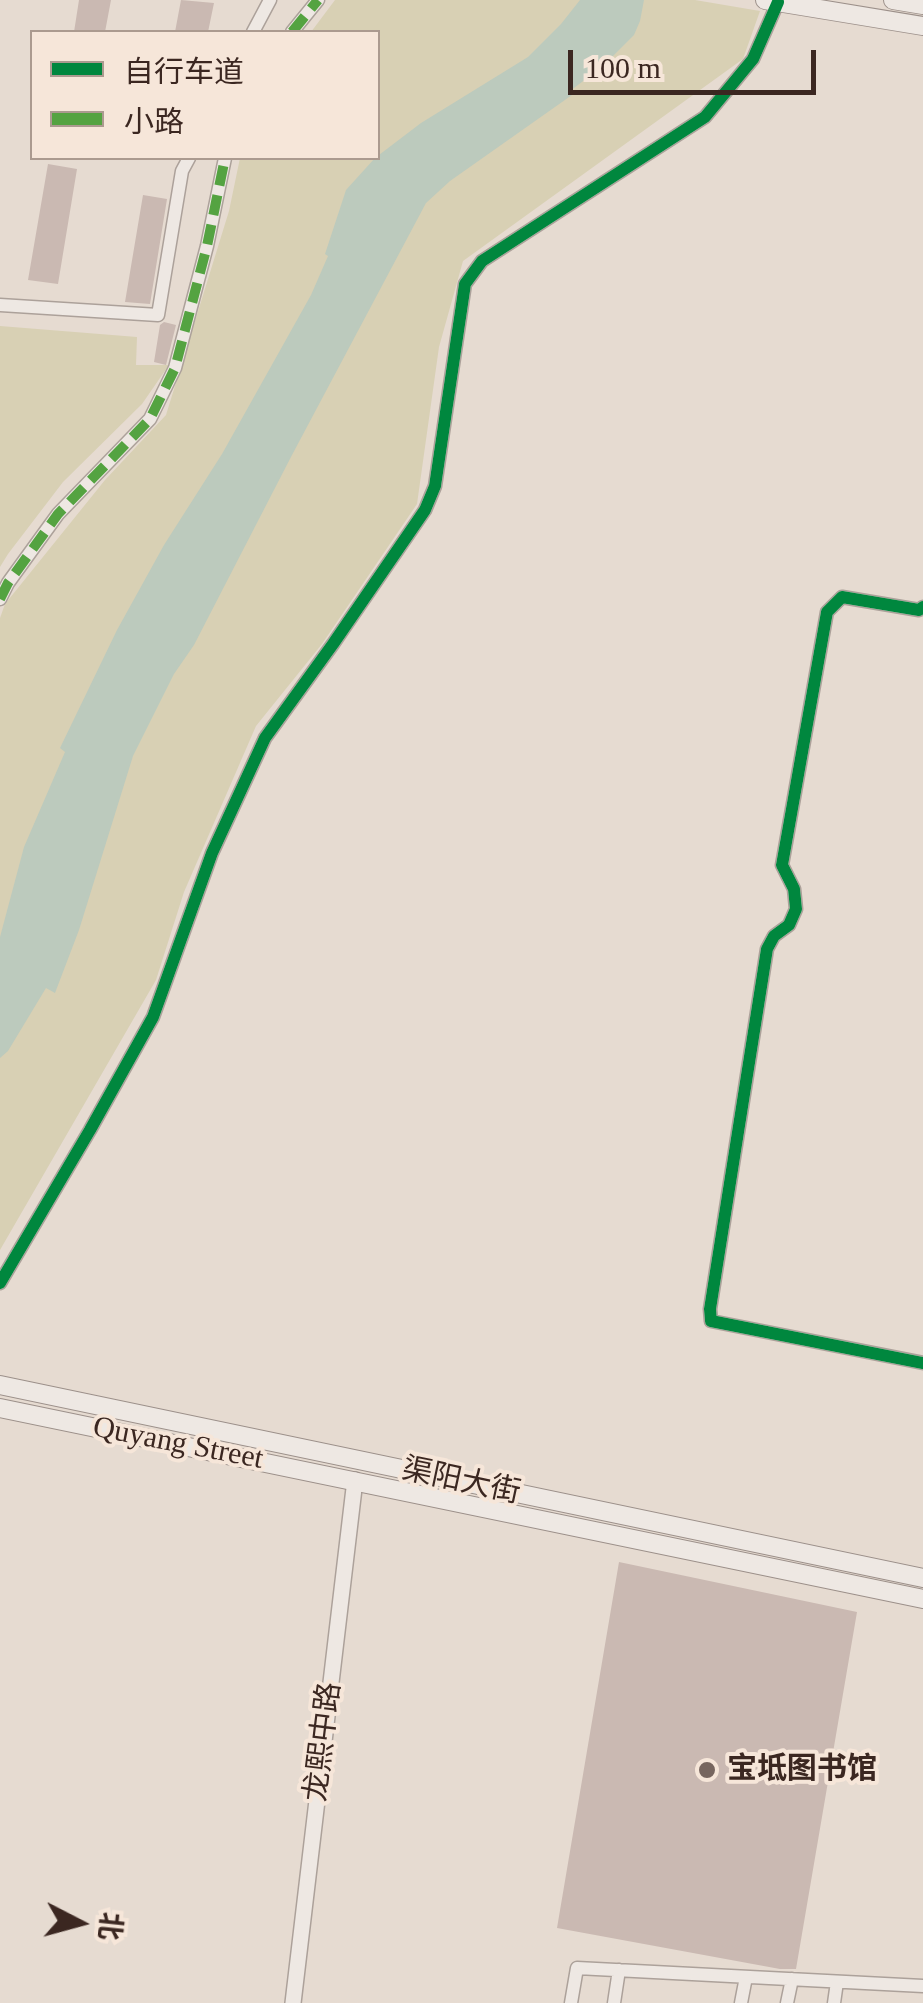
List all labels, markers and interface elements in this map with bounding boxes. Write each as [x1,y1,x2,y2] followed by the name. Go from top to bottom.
[30,30,380,160] legend
[573,30,820,92] scale bar
[585,51,661,84] text: 100 m
[124,55,244,88] text: 自行车道
[124,105,184,138] text: 小路
[90,1410,266,1478] street label: Quyang Street
[399,1452,523,1512] street label: 渠阳大街
[299,1680,349,1804] street label: 龙熙中路
[727,1752,877,1788] place label: 宝坻图书馆
[696,1759,718,1781] marker: 宝坻图书馆
[30,1873,130,1973] north arrow
[93,1911,127,1942] text: 北

